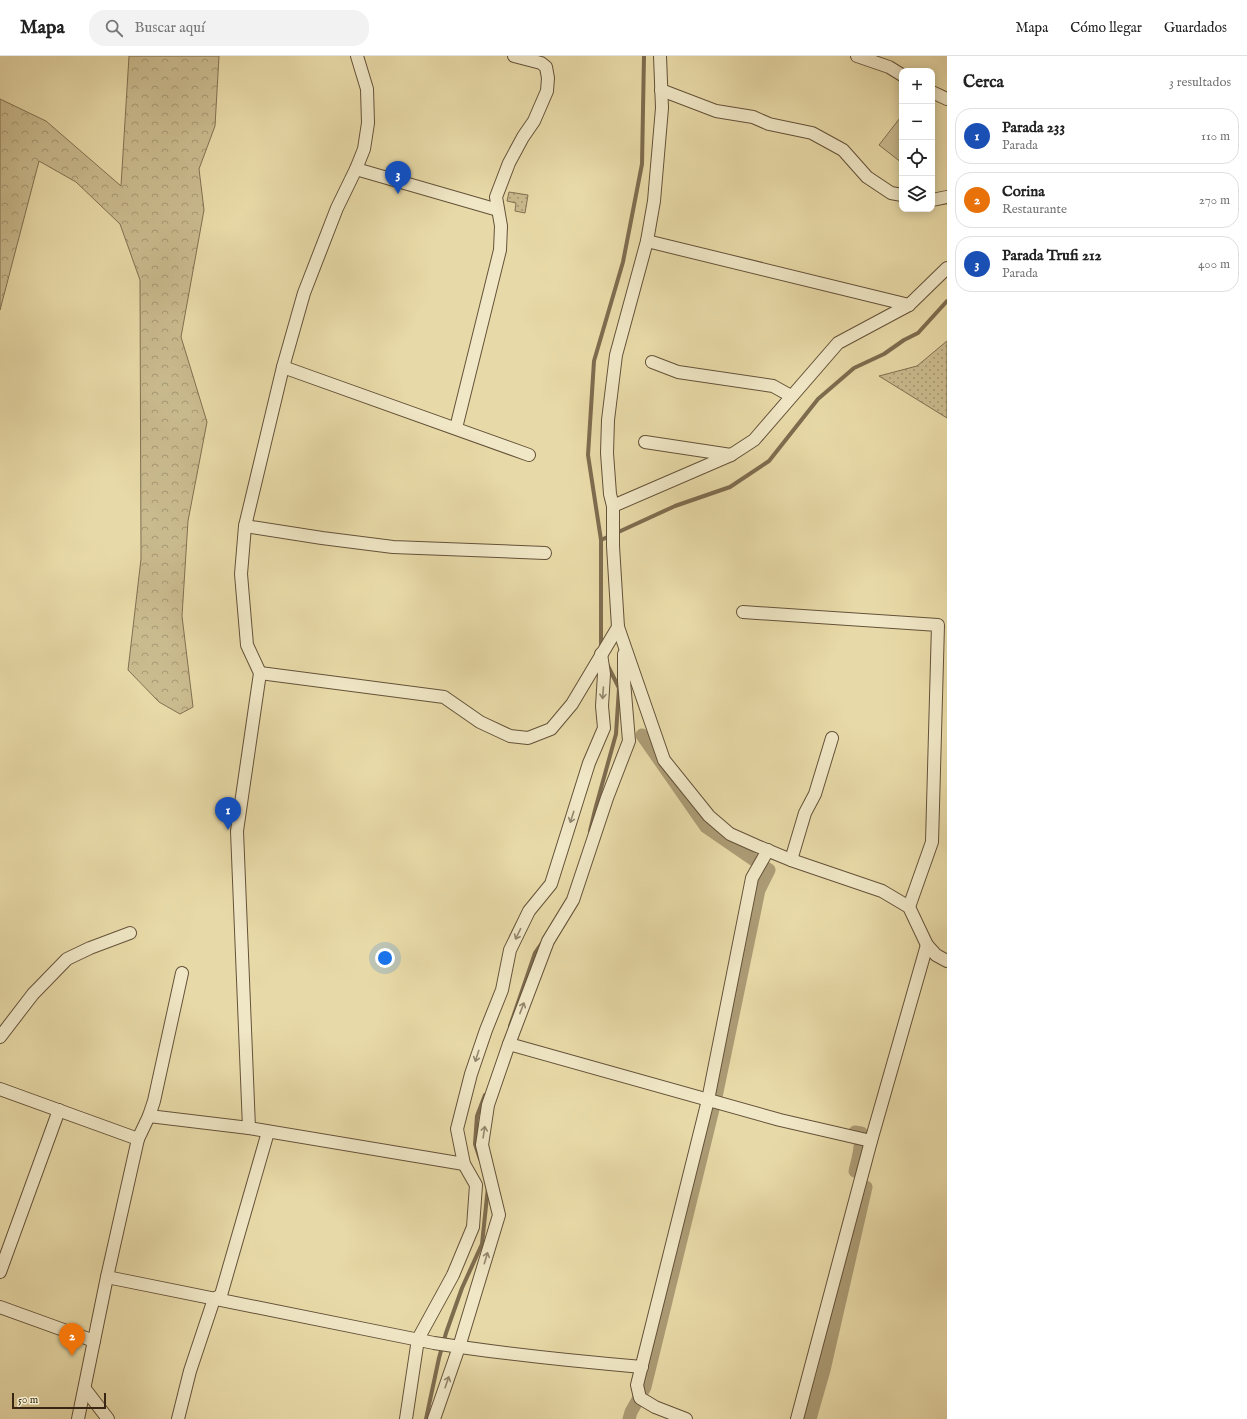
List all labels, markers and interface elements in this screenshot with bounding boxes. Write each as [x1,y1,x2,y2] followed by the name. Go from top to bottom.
[89,10,369,46] search box
[20,16,65,40] text: Mapa
[103,17,125,39] icon: search
[135,18,205,37] text: Buscar aquí
[1015,19,1048,37] text: Mapa
[1070,19,1142,37] text: Cómo llegar
[1164,19,1227,37] text: Guardados
[899,68,935,212] map controls
[899,68,935,104] button: +
[963,72,1004,93] text: Cerca
[1169,74,1231,91] text: 3 resultados
[899,104,935,140] button: −
[1002,118,1065,137] text: Parada 233
[975,128,979,145] text: 1
[1201,128,1230,145] text: 110 m
[1002,137,1038,154] text: Parada
[899,140,935,176] button: locate
[385,161,411,194] pin: 3
[899,176,935,212] button: layers
[1002,182,1045,201] text: Corina
[974,192,980,209] text: 2
[1199,192,1230,209] text: 270 m
[1002,201,1067,218] text: Restaurante
[1002,246,1102,265] text: Parada Trufi 212
[975,256,979,273] text: 3
[1198,256,1230,273] text: 400 m
[1002,265,1038,282] text: Parada
[600,686,607,699] one-way arrow
[215,797,241,830] pin: 1
[568,811,575,824] one-way arrow
[514,927,521,939] one-way arrow
[375,948,395,968] your location
[519,1003,527,1015] one-way arrow
[473,1050,480,1063] one-way arrow
[480,1126,488,1139] one-way arrow
[483,1252,490,1265] one-way arrow
[59,1323,85,1356] pin: 2
[444,1376,451,1389] one-way arrow
[12,1391,106,1410] scale bar
[18,1393,38,1407] text: 50 m

